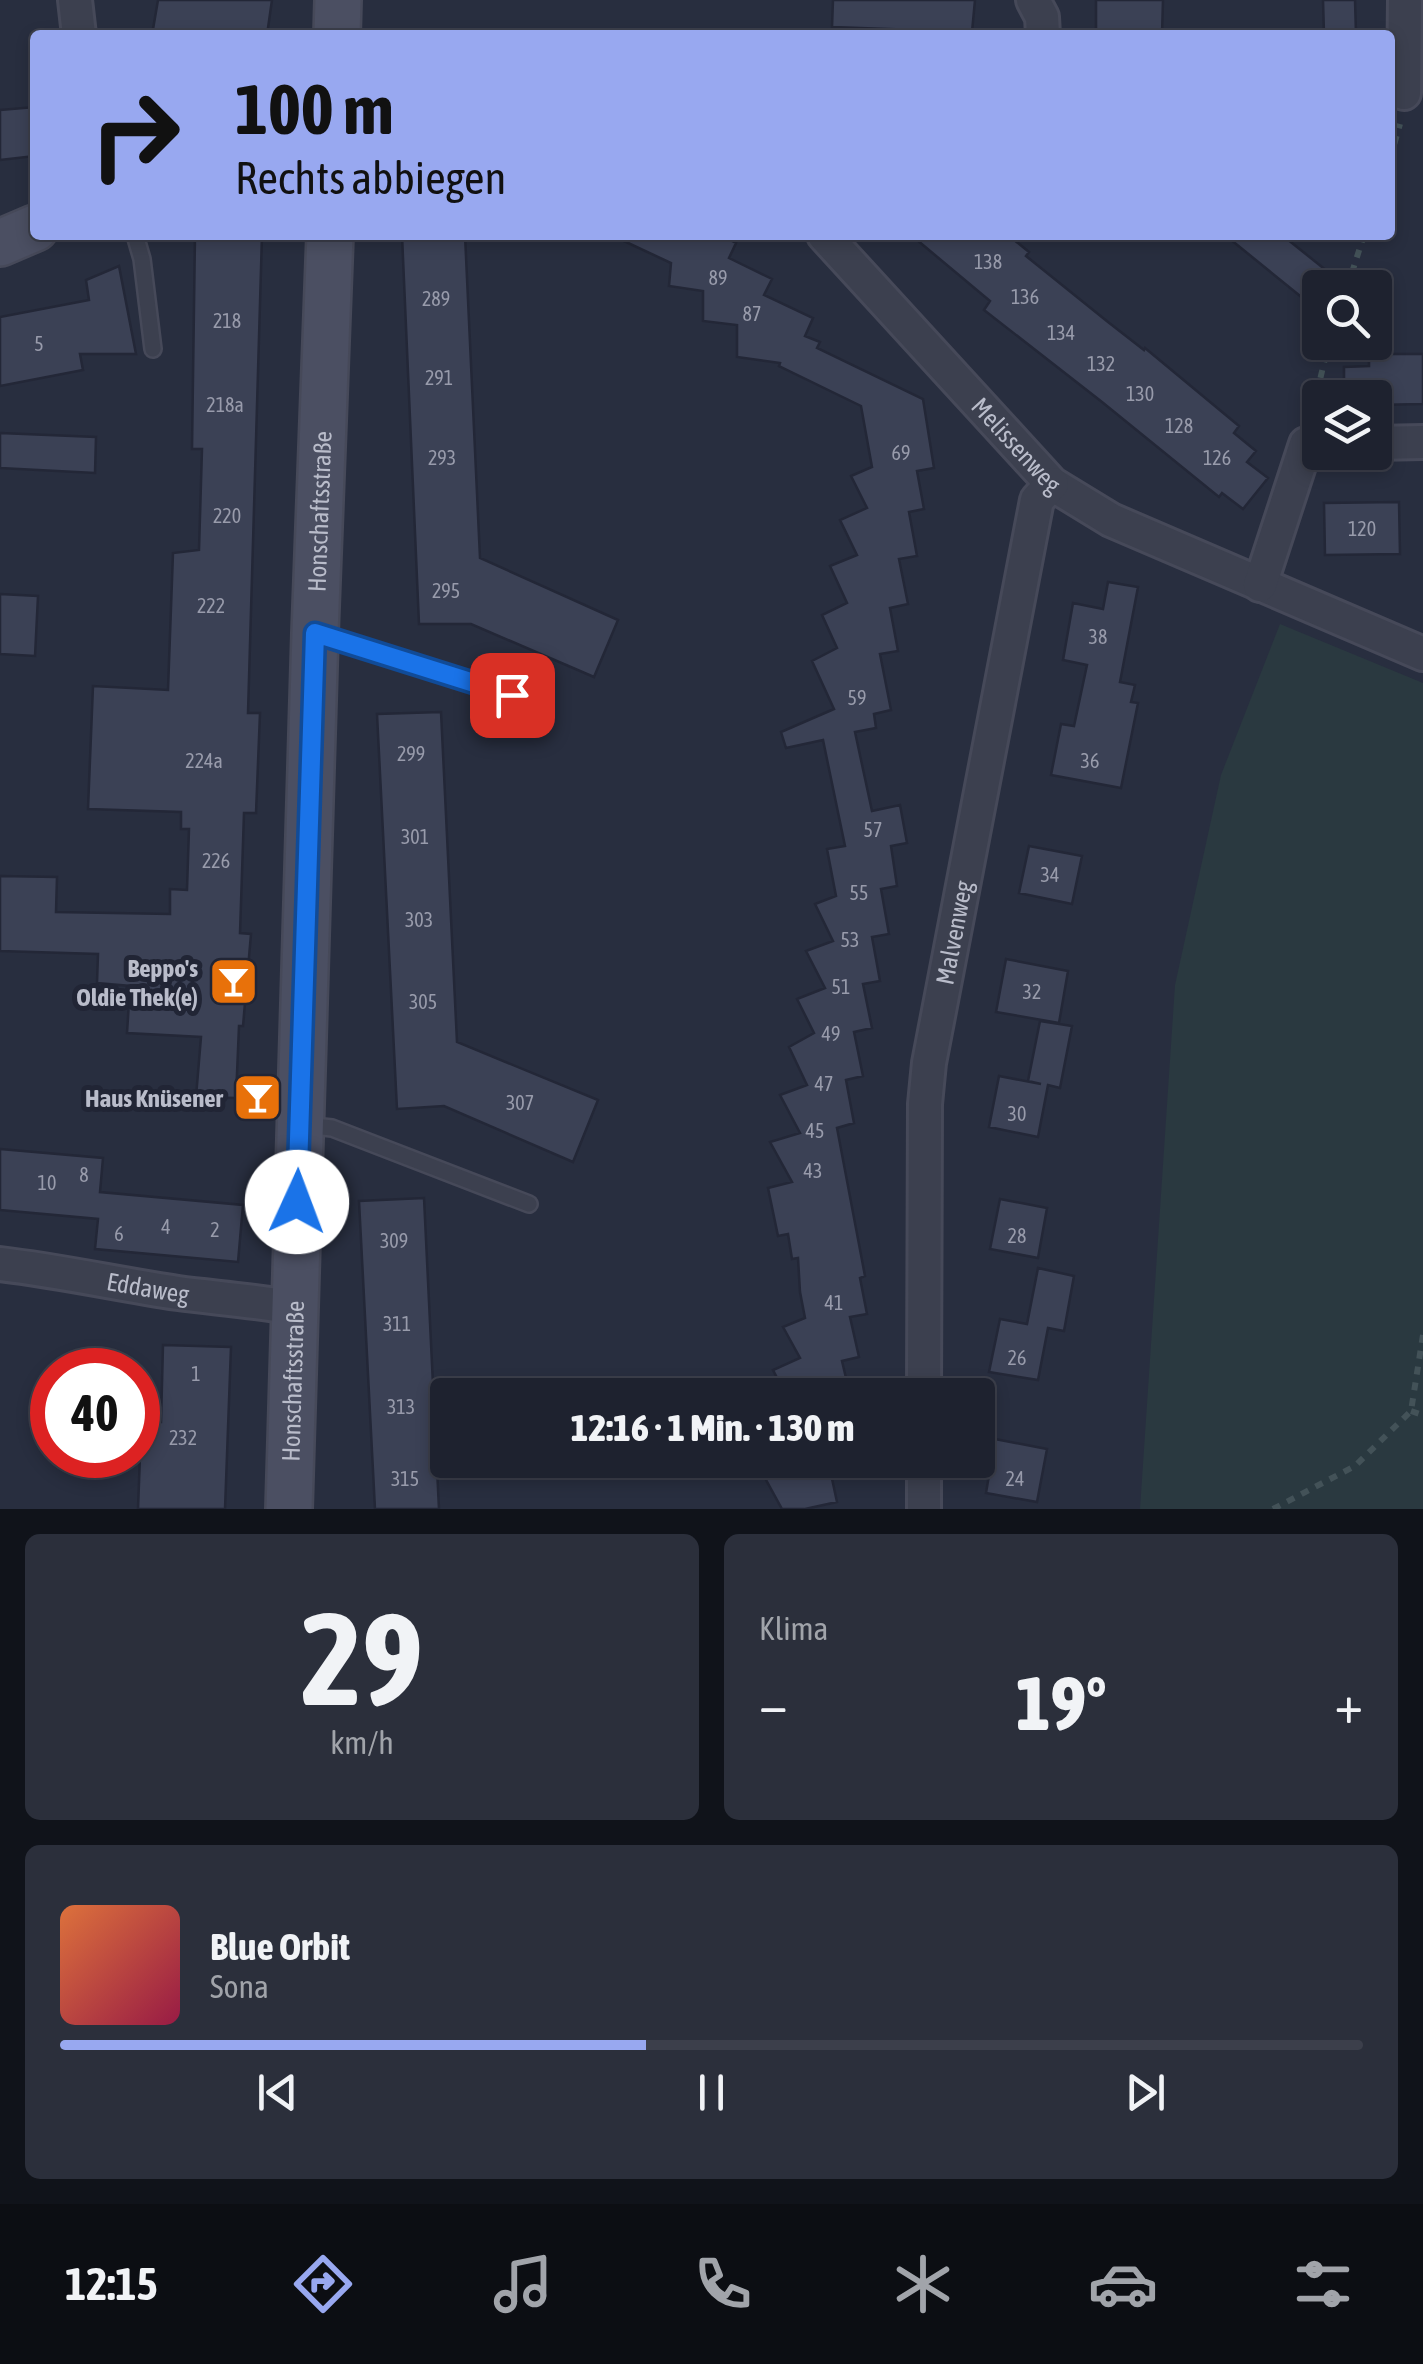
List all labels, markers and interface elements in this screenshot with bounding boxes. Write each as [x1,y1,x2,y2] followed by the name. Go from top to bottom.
[235,69,394,149] text: 100 m
[70,70,200,200] icon: right
[235,152,506,204] text: Rechts abbiegen
[974,250,1002,273] house number: 138
[709,266,727,289] house number: 89
[1302,270,1392,470] map controls
[1302,270,1392,360] button: search
[1011,285,1039,308] house number: 136
[422,287,450,310] house number: 289
[743,302,761,325] house number: 87
[213,309,241,332] house number: 218
[1047,321,1075,344] house number: 134
[34,332,44,355] house number: 5
[1087,352,1115,375] house number: 132
[425,366,453,389] house number: 291
[1302,380,1392,470] button: layers
[1126,382,1154,405] house number: 130
[966,392,1065,500] street label: Melissenweg
[206,393,244,416] house number: 218a
[1165,414,1193,437] house number: 128
[303,431,337,592] street label: Honschaftsstraße
[892,441,910,464] house number: 69
[428,446,456,469] house number: 293
[1203,446,1231,469] house number: 126
[213,504,241,527] house number: 220
[1348,517,1376,540] house number: 120
[432,579,460,602] house number: 295
[197,594,225,617] house number: 222
[1089,625,1107,648] house number: 38
[470,653,555,738] pin
[485,668,540,723] icon: arrive
[848,686,866,709] house number: 59
[397,742,425,765] house number: 299
[185,749,223,772] house number: 224a
[1081,749,1099,772] house number: 36
[864,818,882,841] house number: 57
[401,825,429,848] house number: 301
[202,849,230,872] house number: 226
[1041,863,1059,886] house number: 34
[930,878,978,987] street label: Malvenweg
[850,881,868,904] house number: 55
[405,908,433,931] house number: 303
[841,928,859,951] house number: 53
[76,954,198,1011] place label: Beppo's Oldie Thek(e)
[207,956,259,1008] bar icon: Beppo's Oldie Thek(e)
[832,975,850,998] house number: 51
[1023,980,1041,1003] house number: 32
[409,990,437,1013] house number: 305
[822,1022,840,1045] house number: 49
[232,1072,284,1124] bar icon: Haus Knüsener
[815,1072,833,1095] house number: 47
[85,1084,224,1112] place label: Haus Knüsener
[506,1091,534,1114] house number: 307
[1008,1102,1026,1125] house number: 30
[806,1119,824,1142] house number: 45
[245,1150,349,1254] position arrow
[804,1159,822,1182] house number: 43
[79,1163,89,1186] house number: 8
[38,1171,56,1194] house number: 10
[161,1215,171,1238] house number: 4
[210,1218,220,1241] house number: 2
[114,1222,124,1245] house number: 6
[1008,1224,1026,1247] house number: 28
[380,1229,408,1252] house number: 309
[105,1267,191,1308] street label: Eddaweg
[825,1291,843,1314] house number: 41
[276,1300,309,1462] street label: Honschaftsstraße
[383,1312,411,1335] house number: 311
[1008,1346,1026,1369] house number: 26
[30,1348,160,1478] speed limit sign: 40
[191,1362,201,1385] house number: 1
[387,1395,415,1418] house number: 313
[571,1406,854,1449] text: 12:16 · 1 Min. · 130 m
[169,1426,197,1449] house number: 232
[391,1467,419,1490] house number: 315
[1006,1467,1024,1490] house number: 24
[301,1584,423,1733] text: 29
[759,1610,828,1647] text: Klima
[1015,1660,1107,1746] text: 19°
[759,1672,788,1735] text: −
[1334,1672,1363,1735] text: +
[330,1724,394,1761] text: km/h
[210,1925,350,1968] text: Blue Orbit
[210,1968,269,2005] text: Sona
[250,2065,305,2120] icon: previous
[684,2065,739,2120] icon: pause
[1118,2065,1173,2120] icon: next
[288,2249,358,2319] icon: directions
[488,2249,558,2319] icon: music
[688,2249,758,2319] icon: phone
[888,2249,958,2319] icon: climate
[1088,2249,1158,2319] icon: car
[1288,2249,1358,2319] icon: filters
[65,2258,158,2310] text: 12:15

